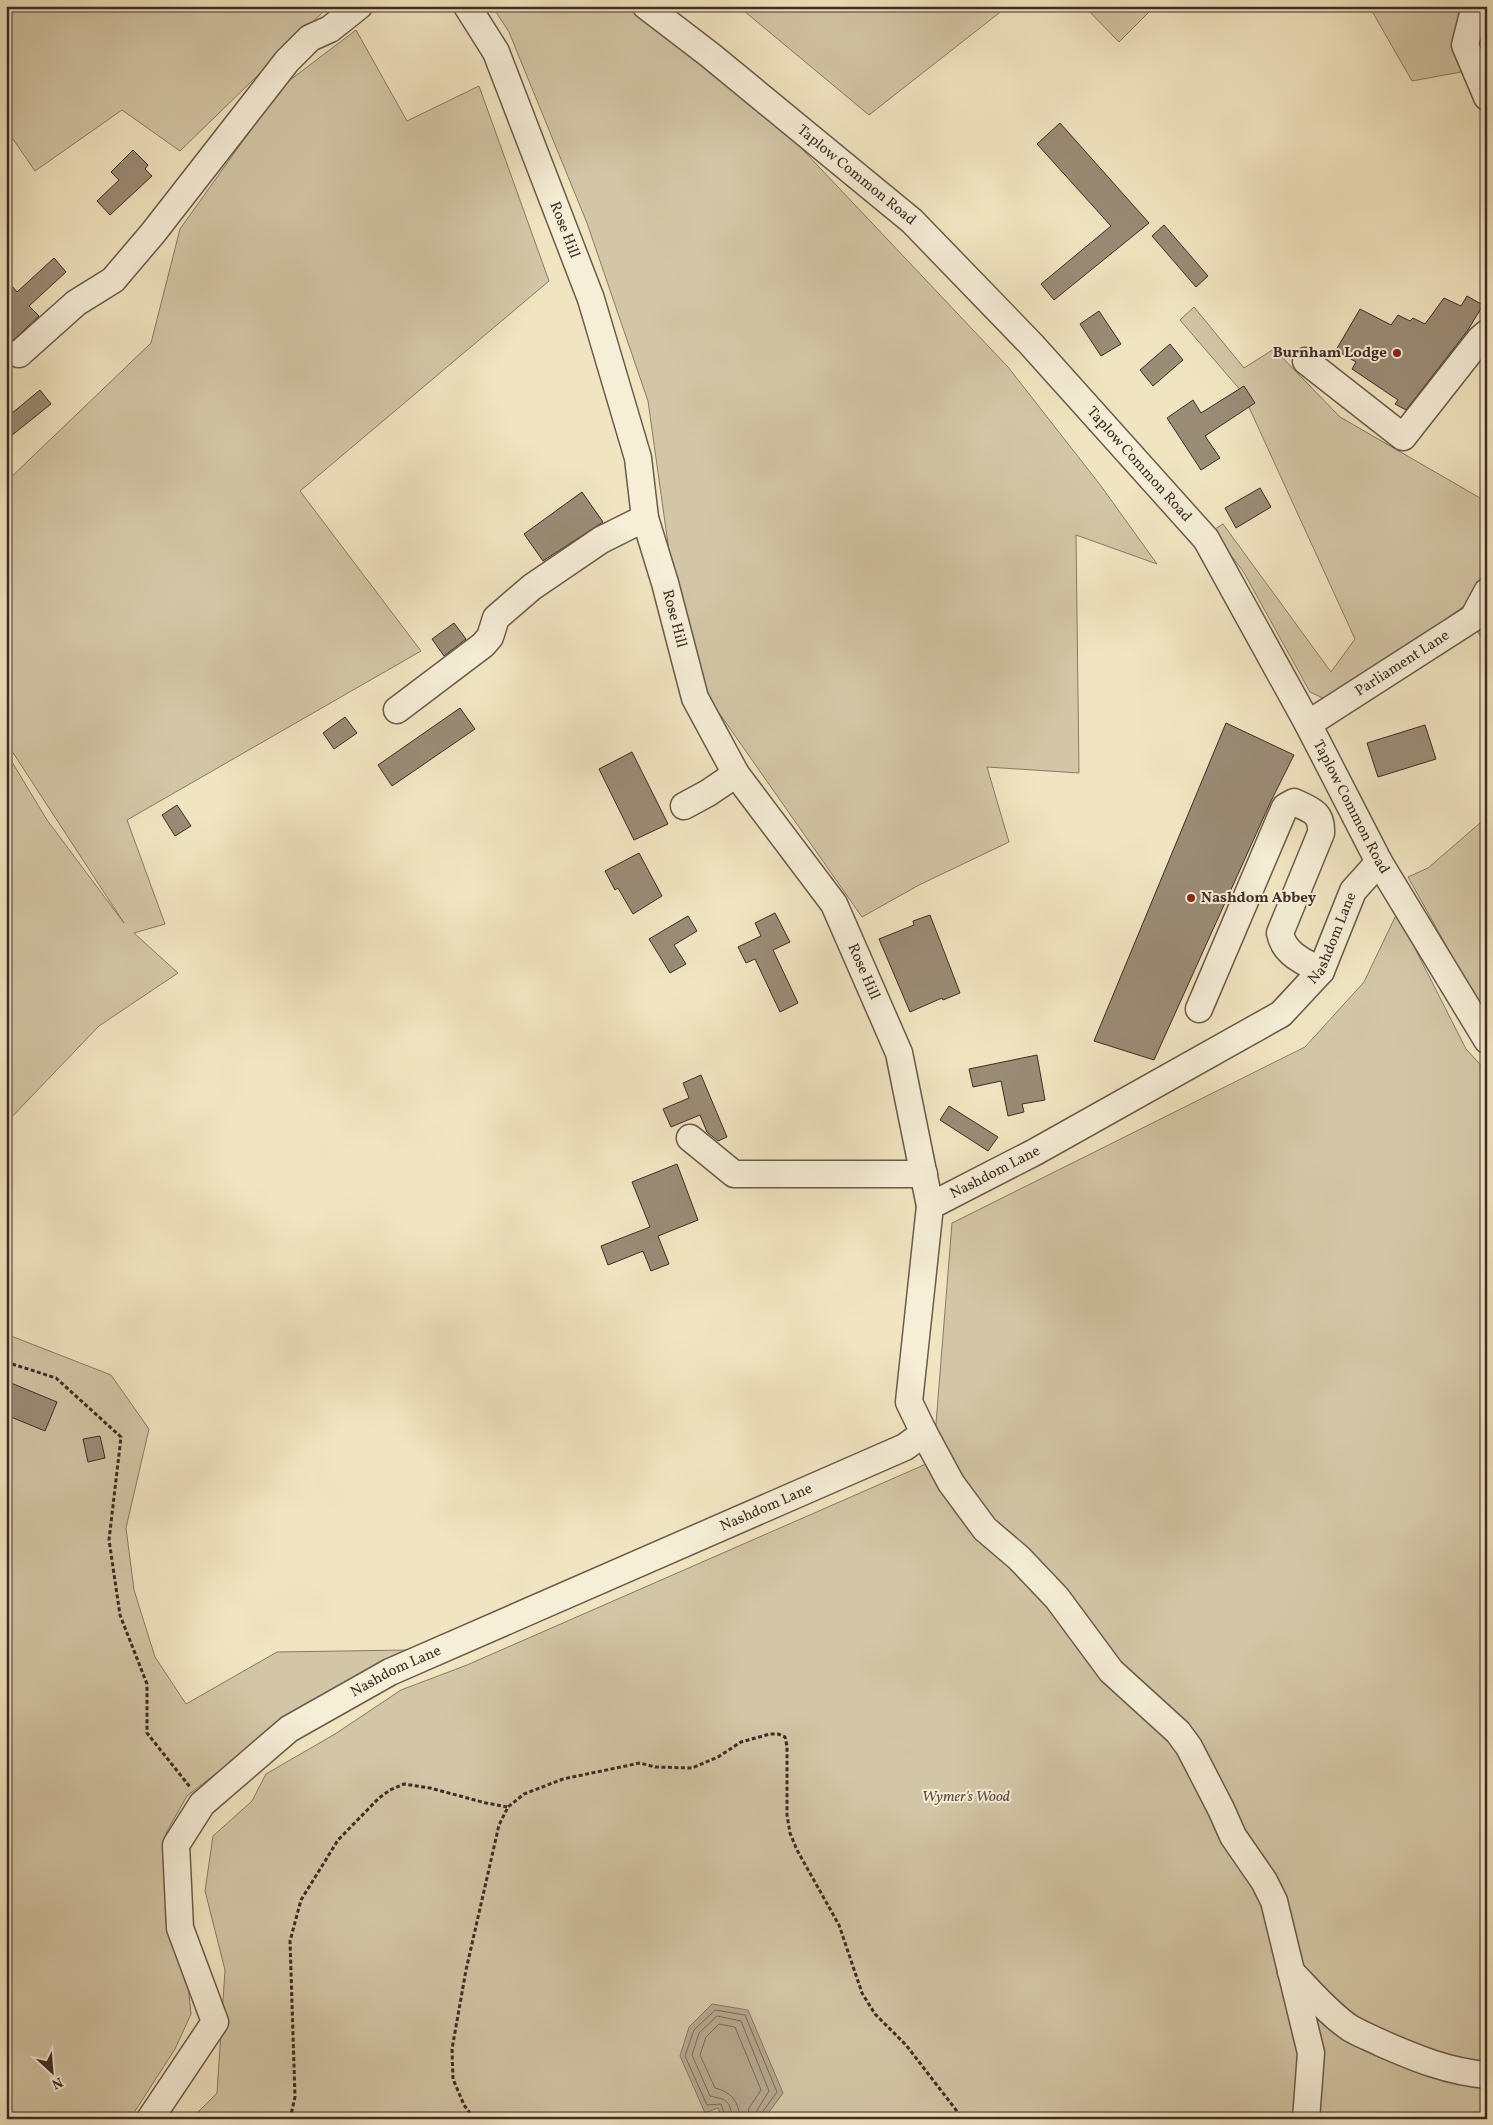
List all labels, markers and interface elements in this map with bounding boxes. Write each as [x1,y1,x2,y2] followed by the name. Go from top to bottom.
[792,120,920,231] street label: Taplow Common Road
[544,198,585,261] street label: Rose Hill
[1273,343,1387,364] place label: Burnham Lodge
[1391,347,1403,359] marker: Burnham Lodge
[1082,402,1196,527] street label: Taplow Common Road
[657,587,692,650] street label: Rose Hill
[1351,625,1454,702] street label: Parliament Lane
[1307,736,1395,878] street label: Taplow Common Road
[1201,888,1317,909] place label: Nashdom Abbey
[1303,889,1362,989] street label: Nashdom Lane
[1185,892,1197,904] marker: Nashdom Abbey
[842,940,885,1003] street label: Rose Hill
[946,1141,1044,1204] street label: Nashdom Lane
[717,1478,816,1537] street label: Nashdom Lane
[347,1640,444,1703] street label: Nashdom Lane
[922,1787,1010,1808] park label: Wymer's Wood
[28,2048,78,2098] north arrow
[48,2072,66,2093] text: N

